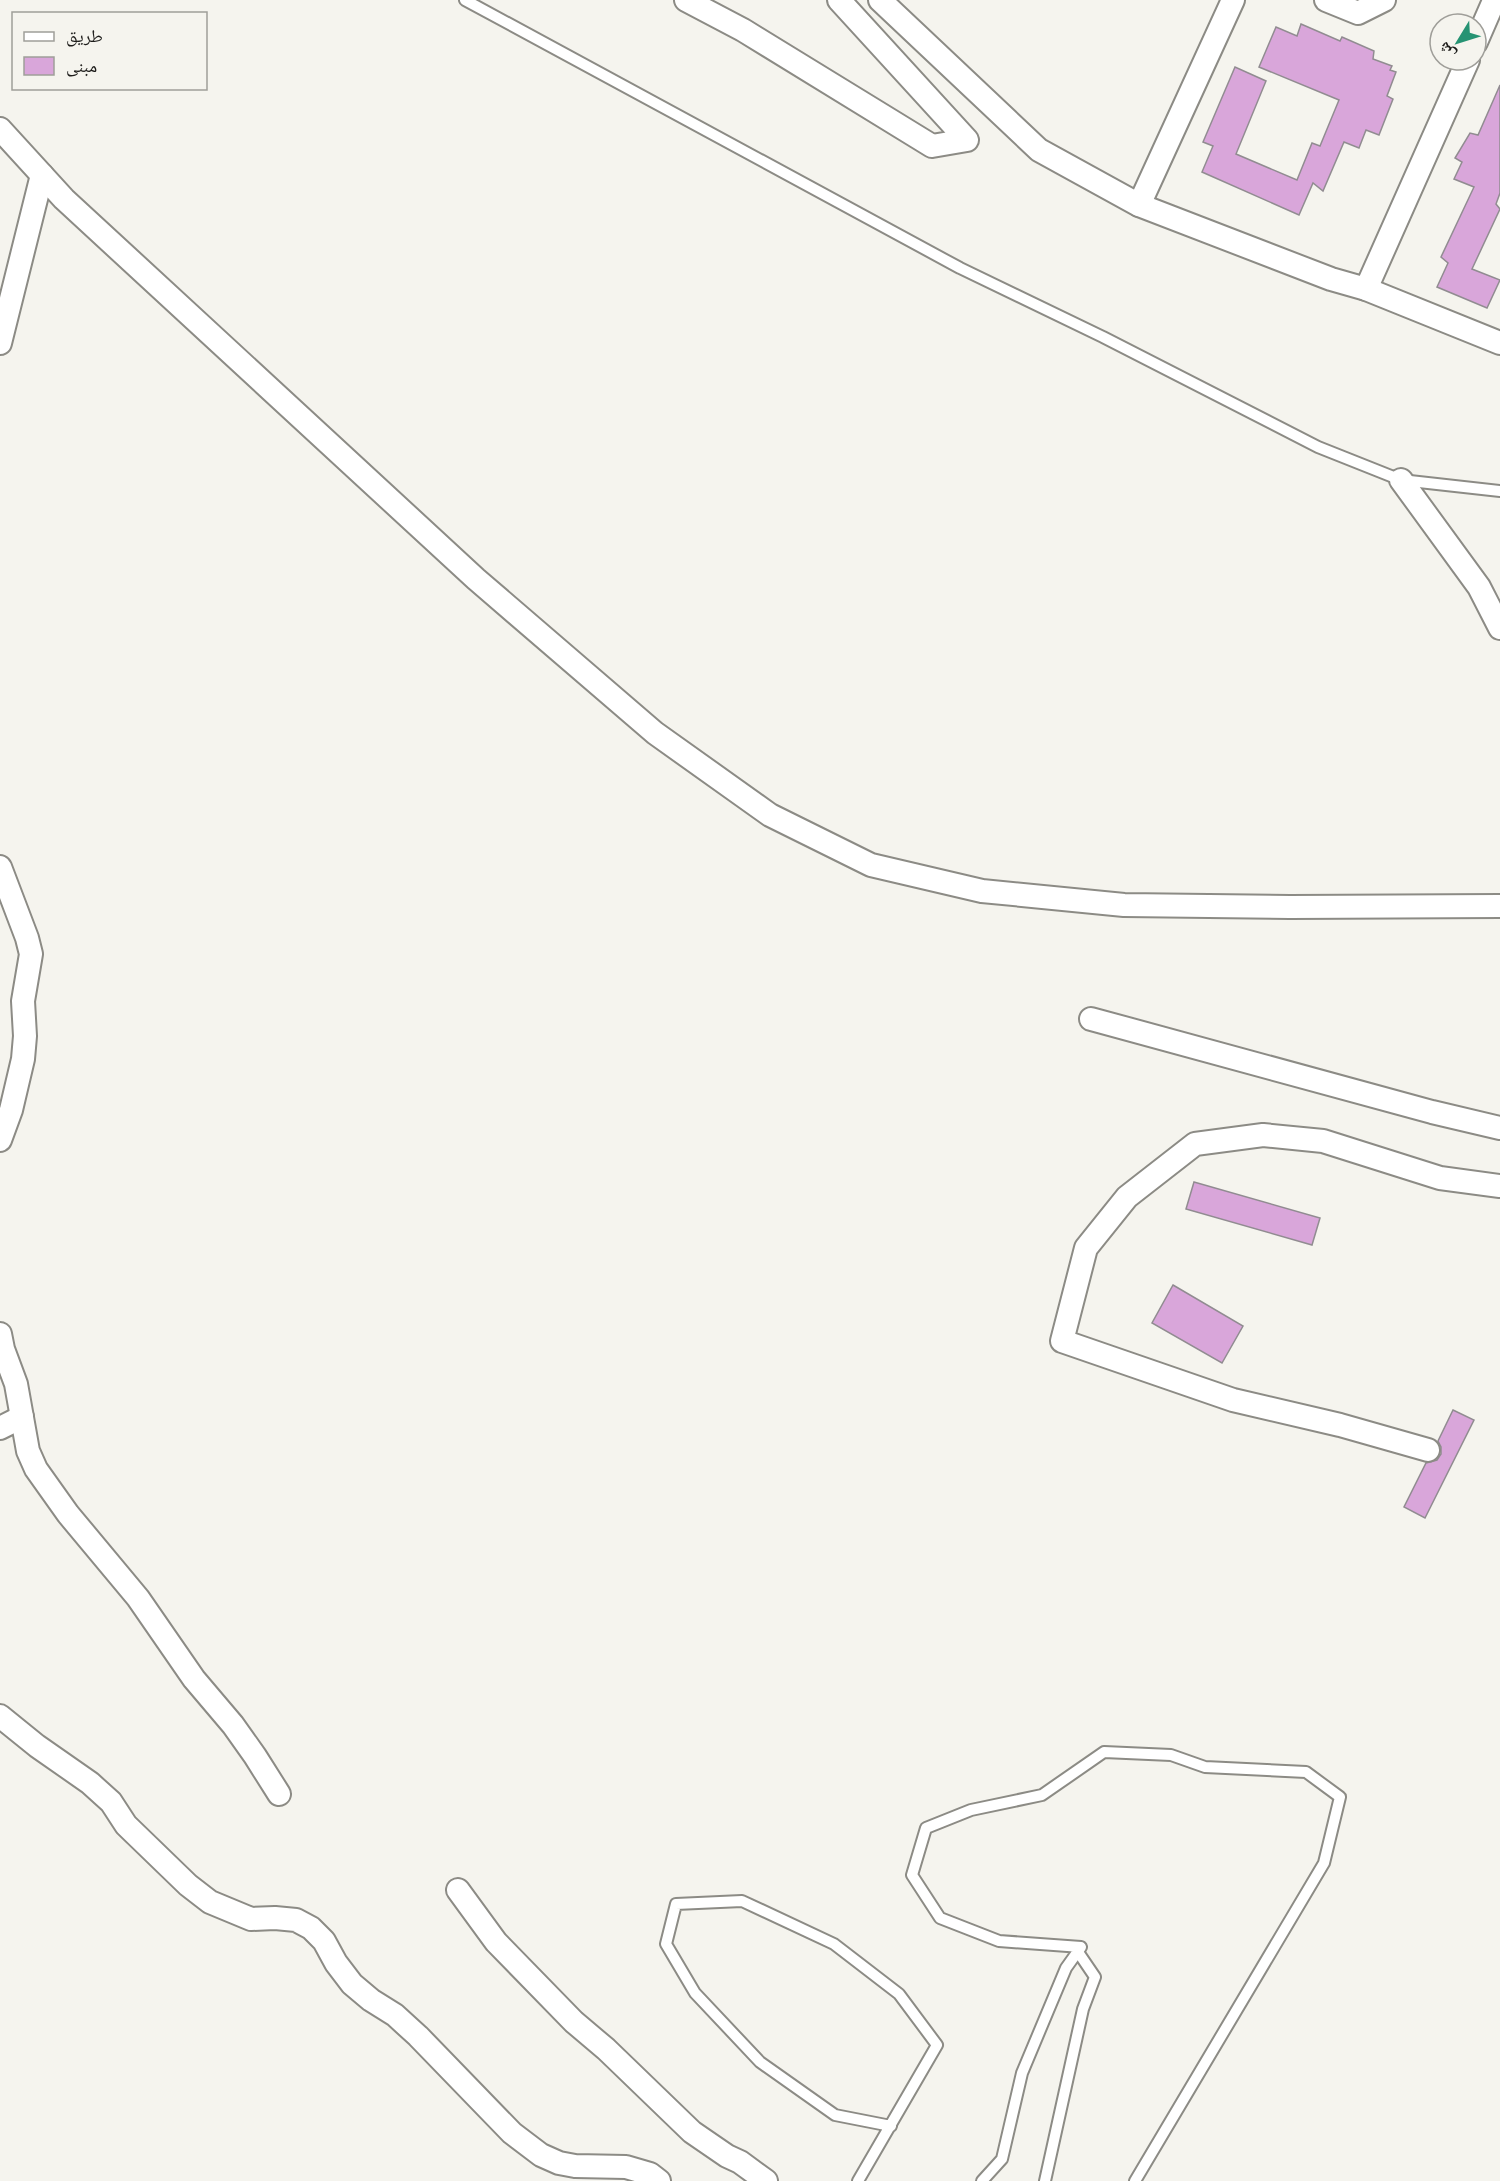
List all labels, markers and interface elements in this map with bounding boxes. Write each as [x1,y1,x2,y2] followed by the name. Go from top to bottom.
[12,12,207,90] legend
[1428,12,1488,72] north arrow
[66,24,103,47] text: طريق
[1433,38,1460,64] text: ش
[66,54,97,77] text: مبنى

